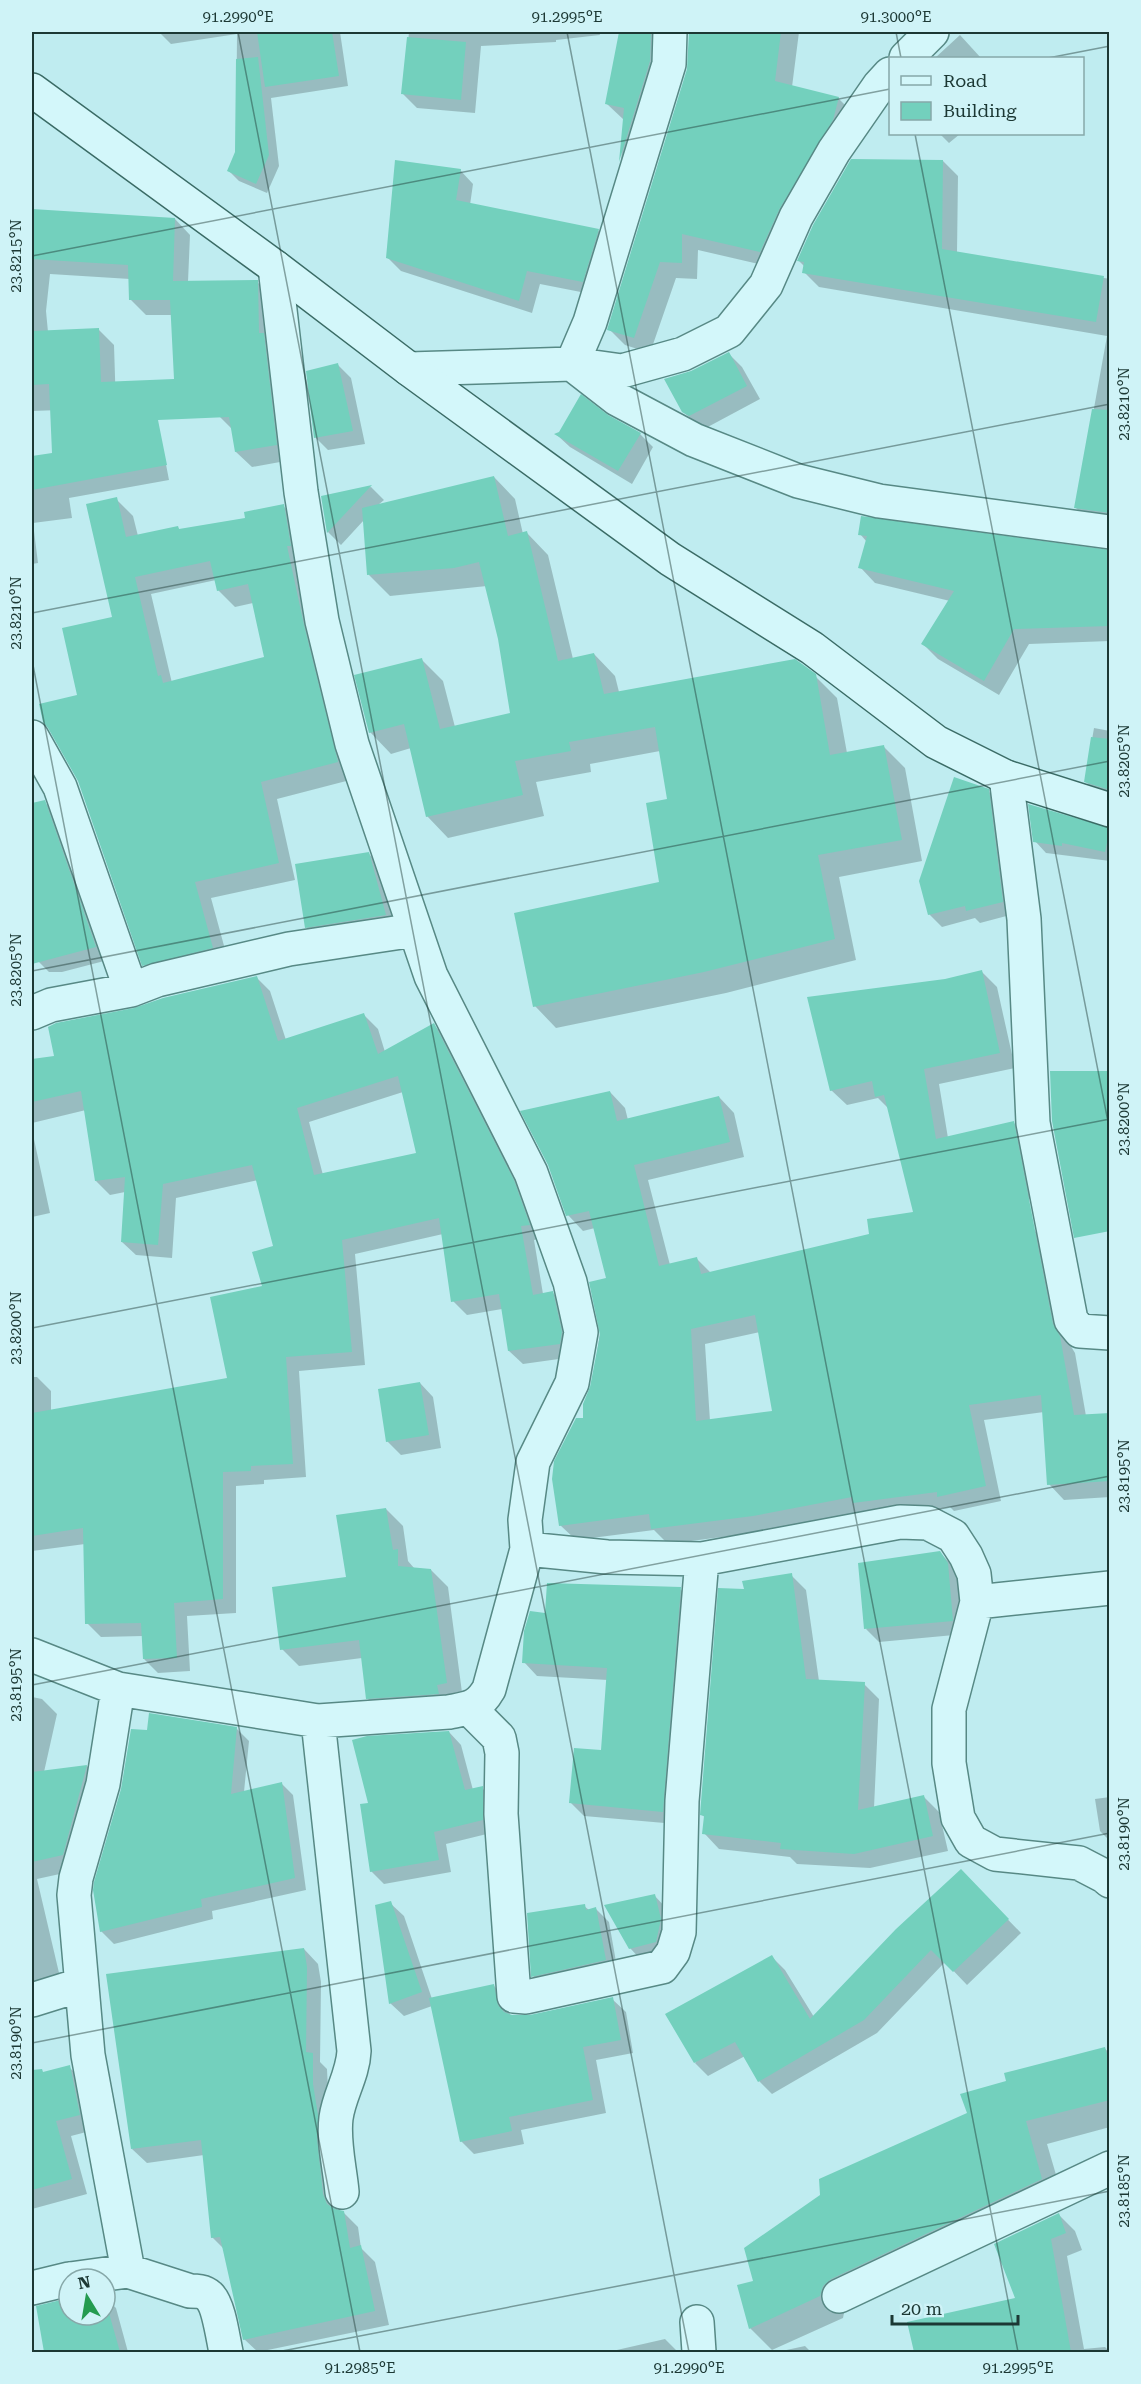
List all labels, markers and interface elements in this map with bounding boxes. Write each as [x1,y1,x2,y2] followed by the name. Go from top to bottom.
[202,8,274,26] text: 91.2990°E
[531,8,603,26] text: 91.2995°E
[860,8,932,26] text: 91.3000°E
[889,57,1084,135] legend
[943,70,988,91] text: Road
[943,100,1017,121] text: Building
[7,219,25,293] text: 23.8215°N
[1115,367,1133,441] text: 23.8210°N
[7,576,25,650] text: 23.8210°N
[1115,724,1133,798] text: 23.8205°N
[7,933,25,1007] text: 23.8205°N
[1115,1082,1133,1156] text: 23.8200°N
[7,1291,25,1365] text: 23.8200°N
[1115,1439,1133,1513] text: 23.8195°N
[7,1648,25,1722] text: 23.8195°N
[1115,1797,1133,1871] text: 23.8190°N
[7,2006,25,2080] text: 23.8190°N
[1115,2154,1133,2228] text: 23.8185°N
[57,2267,117,2327] north arrow
[76,2272,92,2293] text: N
[892,2288,1018,2326] scale bar
[901,2298,942,2319] text: 20 m
[324,2359,396,2377] text: 91.2985°E
[653,2359,725,2377] text: 91.2990°E
[982,2359,1054,2377] text: 91.2995°E

